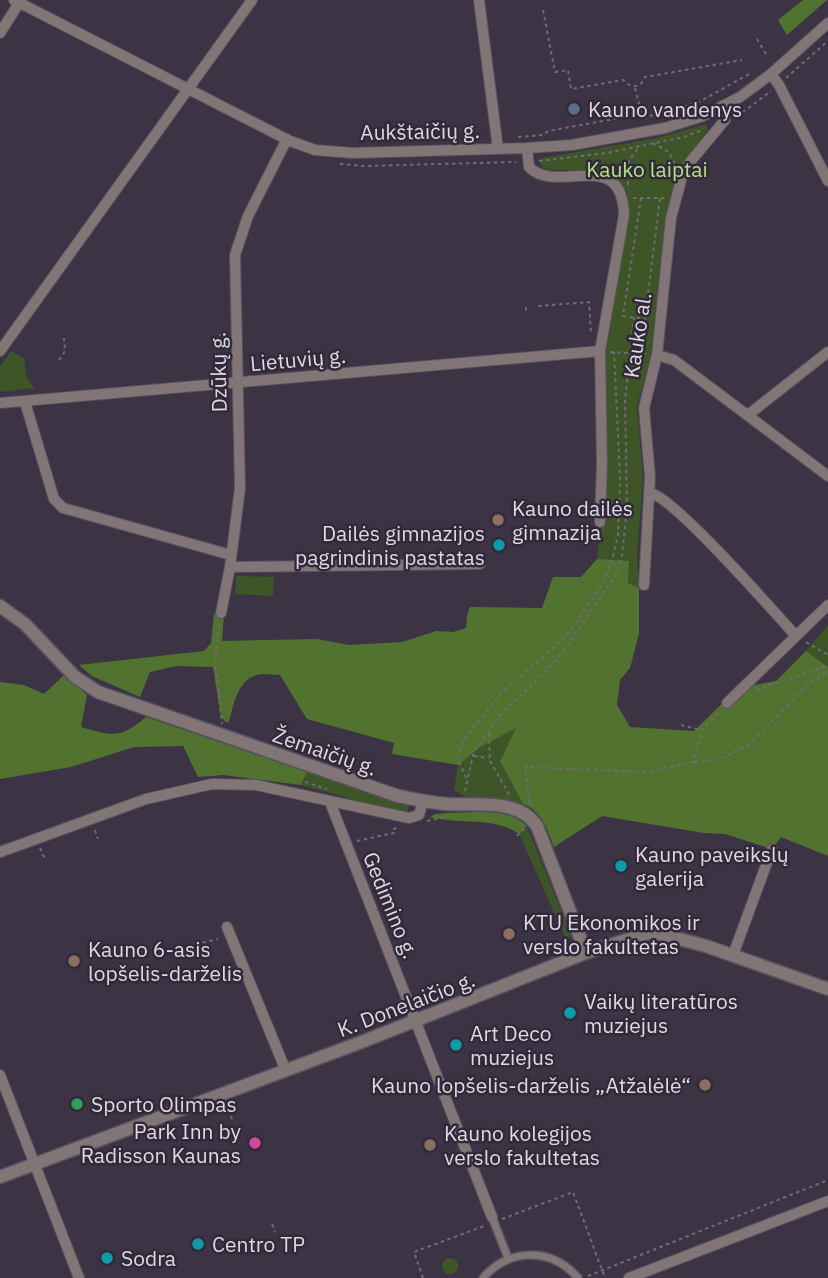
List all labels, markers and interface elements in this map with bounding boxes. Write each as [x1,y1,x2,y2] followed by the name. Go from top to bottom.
[588,95,742,123] place label: Kauno vandenys
[566,101,582,117] marker: Kauno vandenys
[360,116,480,146] street label: Aukštaičių g.
[586,155,708,183] park label: Kauko laiptai
[616,290,658,380] street label: Kauko al.
[203,331,233,413] street label: Dzūkų g.
[249,341,347,377] street label: Lietuvių g.
[512,494,633,546] place label: Kauno dailės gimnazija
[490,512,506,528] marker: Kauno dailės gimnazija
[295,519,485,571] place label: Dailės gimnazijos pagrindinis pastatas
[491,537,507,553] marker: Dailės gimnazijos pagrindinis pastatas
[269,720,381,782] street label: Žemaičių g.
[635,840,789,892] place label: Kauno paveikslų galerija
[357,847,425,963] street label: Gedimino g.
[613,858,629,874] marker: Kauno paveikslų galerija
[523,908,700,960] place label: KTU Ekonomikos ir verslo fakultetas
[501,926,517,942] marker: KTU Ekonomikos ir verslo fakultetas
[88,935,242,987] place label: Kauno 6-asis lopšelis-darželis
[66,953,82,969] marker: Kauno 6-asis lopšelis-darželis
[333,965,479,1043] street label: K. Donelaičio g.
[584,987,738,1039] place label: Vaikų literatūros muziejus
[562,1005,578,1021] marker: Vaikų literatūros muziejus
[470,1019,554,1071] place label: Art Deco muziejus
[448,1037,464,1053] marker: Art Deco muziejus
[371,1071,691,1099] place label: Kauno lopšelis-darželis „Atžalėlė“
[697,1077,713,1093] marker: Kauno lopšelis-darželis „Atžalėlė“
[91,1090,237,1118] place label: Sporto Olimpas
[69,1096,85,1112] marker: Sporto Olimpas
[81,1117,242,1169] place label: Park Inn by Radisson Kaunas
[444,1119,600,1171] place label: Kauno kolegijos verslo fakultetas
[247,1135,263,1151] marker: Park Inn by Radisson Kaunas
[422,1137,438,1153] marker: Kauno kolegijos verslo fakultetas
[212,1230,305,1258] place label: Centro TP
[190,1236,206,1252] marker: Centro TP
[121,1244,176,1272] place label: Sodra
[99,1250,115,1266] marker: Sodra

